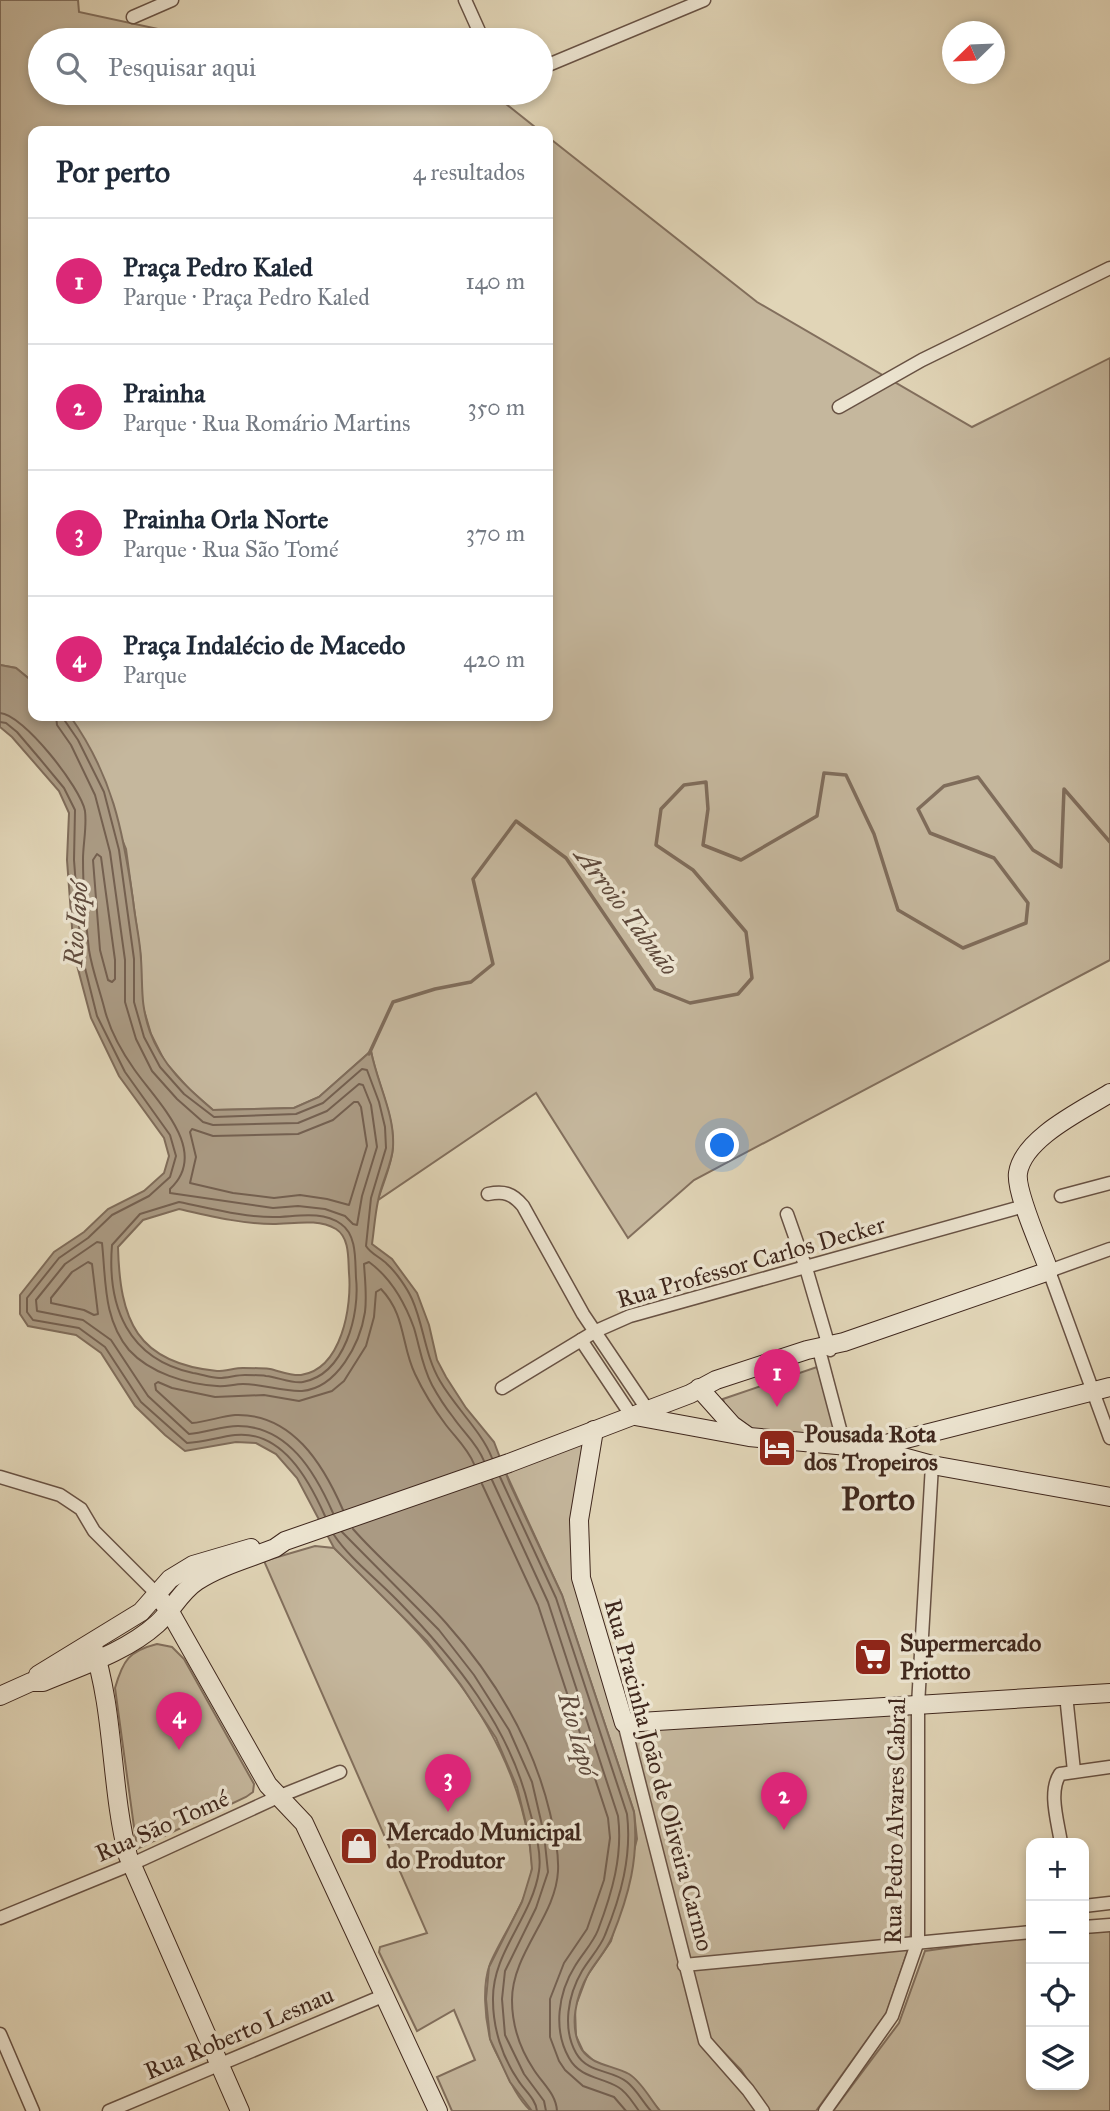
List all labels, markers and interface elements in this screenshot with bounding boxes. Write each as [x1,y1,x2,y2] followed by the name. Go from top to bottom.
[942,21,1005,84] north arrow
[28,28,553,105] search box
[52,48,90,86] icon: search
[108,51,256,83] text: Pesquisar aqui
[56,154,170,190] text: Por perto
[413,158,525,186] text: 4 resultados
[123,251,313,283] text: Praça Pedro Kaled
[74,267,84,295] text: 1
[465,267,525,295] text: 140 m
[123,283,370,311] text: Parque · Praça Pedro Kaled
[123,377,205,409] text: Prainha
[73,393,85,421] text: 2
[467,393,525,421] text: 350 m
[123,409,410,437] text: Parque · Rua Romário Martins
[123,503,328,535] text: Prainha Orla Norte
[74,519,84,547] text: 3
[466,519,525,547] text: 370 m
[123,535,339,563] text: Parque · Rua São Tomé
[123,629,405,661] text: Praça Indalécio de Macedo
[73,645,85,673] text: 4
[463,645,525,673] text: 420 m
[123,661,187,689] text: Parque
[566,838,686,982] water label: Arroio Tabuão
[57,876,96,968] water label: Rio Iapó
[705,1128,739,1162] your location
[613,1209,889,1315] street label: Rua Professor Carlos Decker
[754,1349,800,1407] pin: 1
[804,1419,938,1477] place label: Pousada Rota dos Tropeiros
[756,1427,798,1469] hotel icon: Pousada Rota dos Tropeiros
[841,1480,915,1519] district label: Porto
[598,1596,720,1954] street label: Rua Pracinha João de Oliveira Carmo
[900,1628,1041,1686] place label: Supermercado Priotto
[852,1636,894,1678] supermarket icon: Supermercado Priotto
[550,1688,605,1783] water label: Rio Iapó
[156,1692,202,1750] pin: 4
[878,1697,912,1945] street label: Rua Pedro Alvares Cabral
[425,1754,471,1812] pin: 3
[761,1772,807,1830] pin: 2
[91,1783,233,1869] street label: Rua São Tomé
[386,1817,582,1875] place label: Mercado Municipal do Produtor
[338,1825,380,1867] shop icon: Mercado Municipal do Produtor
[1026,1838,1089,2090] map controls
[1026,1838,1089,1901] button: +
[1026,1901,1089,1964] button: −
[1026,1964,1089,2027] button: locate
[140,1980,338,2086] street label: Rua Roberto Lesnau
[1026,2027,1089,2090] button: layers

